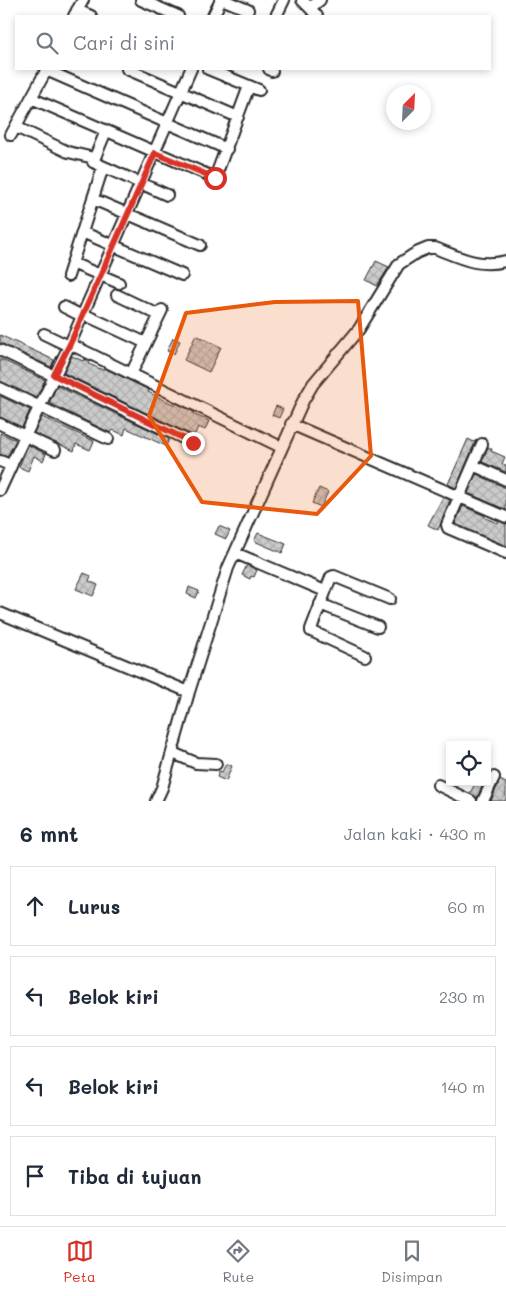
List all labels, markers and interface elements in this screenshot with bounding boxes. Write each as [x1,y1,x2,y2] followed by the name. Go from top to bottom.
[15,15,491,70] search box
[33,29,61,57] icon: search
[73,30,175,55] text: Cari di sini
[386,85,431,130] north arrow
[204,167,227,190] route start
[182,432,205,455] route end
[446,741,491,786] map controls
[446,741,491,786] button: locate
[20,820,78,847] text: 6 mnt
[344,823,486,844] text: Jalan kaki · 430 m
[21,892,49,920] icon: ahead
[68,894,120,919] text: Lurus
[448,896,485,917] text: 60 m
[21,982,49,1010] icon: left
[68,984,159,1009] text: Belok kiri
[439,986,485,1007] text: 230 m
[21,1072,49,1100] icon: left
[68,1074,159,1099] text: Belok kiri
[441,1076,485,1097] text: 140 m
[21,1162,49,1190] icon: arrive
[68,1164,201,1189] text: Tiba di tujuan
[64,1237,96,1286] tab: Peta
[223,1237,254,1286] tab: Rute
[381,1237,442,1286] tab: Disimpan

